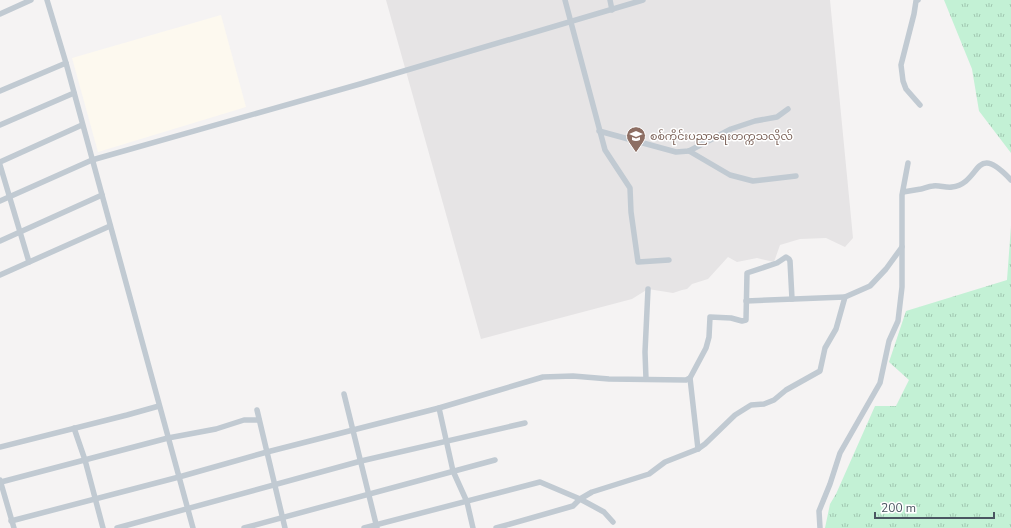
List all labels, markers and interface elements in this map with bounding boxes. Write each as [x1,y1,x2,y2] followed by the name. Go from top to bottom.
[625,125,647,153] school or university icon: စစ်ကိုင်းပညာရေးတက္ကသလိုလ်
[650,129,793,145] place label: စစ်ကိုင်းပညာရေးတက္ကသလိုလ်
[875,494,994,520] scale bar
[881,500,916,516] text: 200 m

